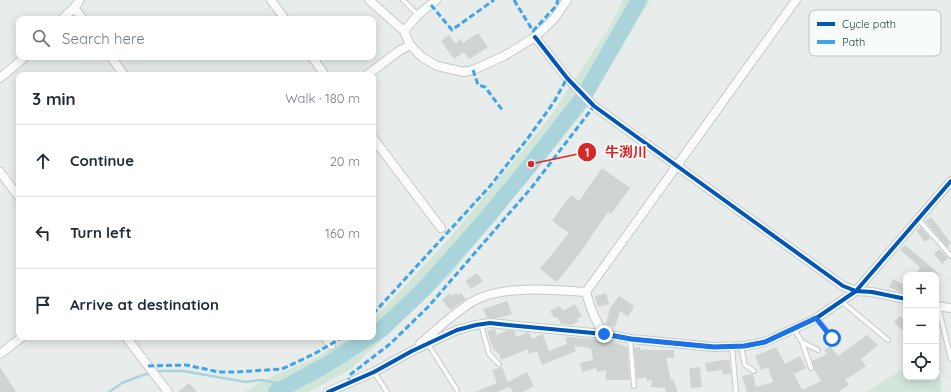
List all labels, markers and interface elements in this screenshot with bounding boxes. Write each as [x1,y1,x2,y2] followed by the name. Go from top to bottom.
[809,10,941,56] legend
[16,16,376,60] search box
[842,17,896,31] text: Cycle path
[30,27,52,49] icon: search
[62,29,145,48] text: Search here
[842,35,865,49] text: Path
[32,88,76,109] text: 3 min
[285,90,360,106] text: Walk · 180 m
[577,139,655,165] callout: 牛渕川
[605,143,647,161] text: 牛渕川
[585,145,589,160] text: 1
[32,150,54,172] icon: ahead
[70,151,134,170] text: Continue
[330,153,360,169] text: 20 m
[32,222,54,244] icon: left
[70,223,132,242] text: Turn left
[325,225,360,241] text: 160 m
[903,272,939,380] map controls
[903,272,939,308] button: +
[32,294,54,316] icon: arrive
[70,295,219,314] text: Arrive at destination
[903,308,939,344] button: −
[595,325,613,343] route end
[823,329,841,347] route start
[903,344,939,380] button: locate

